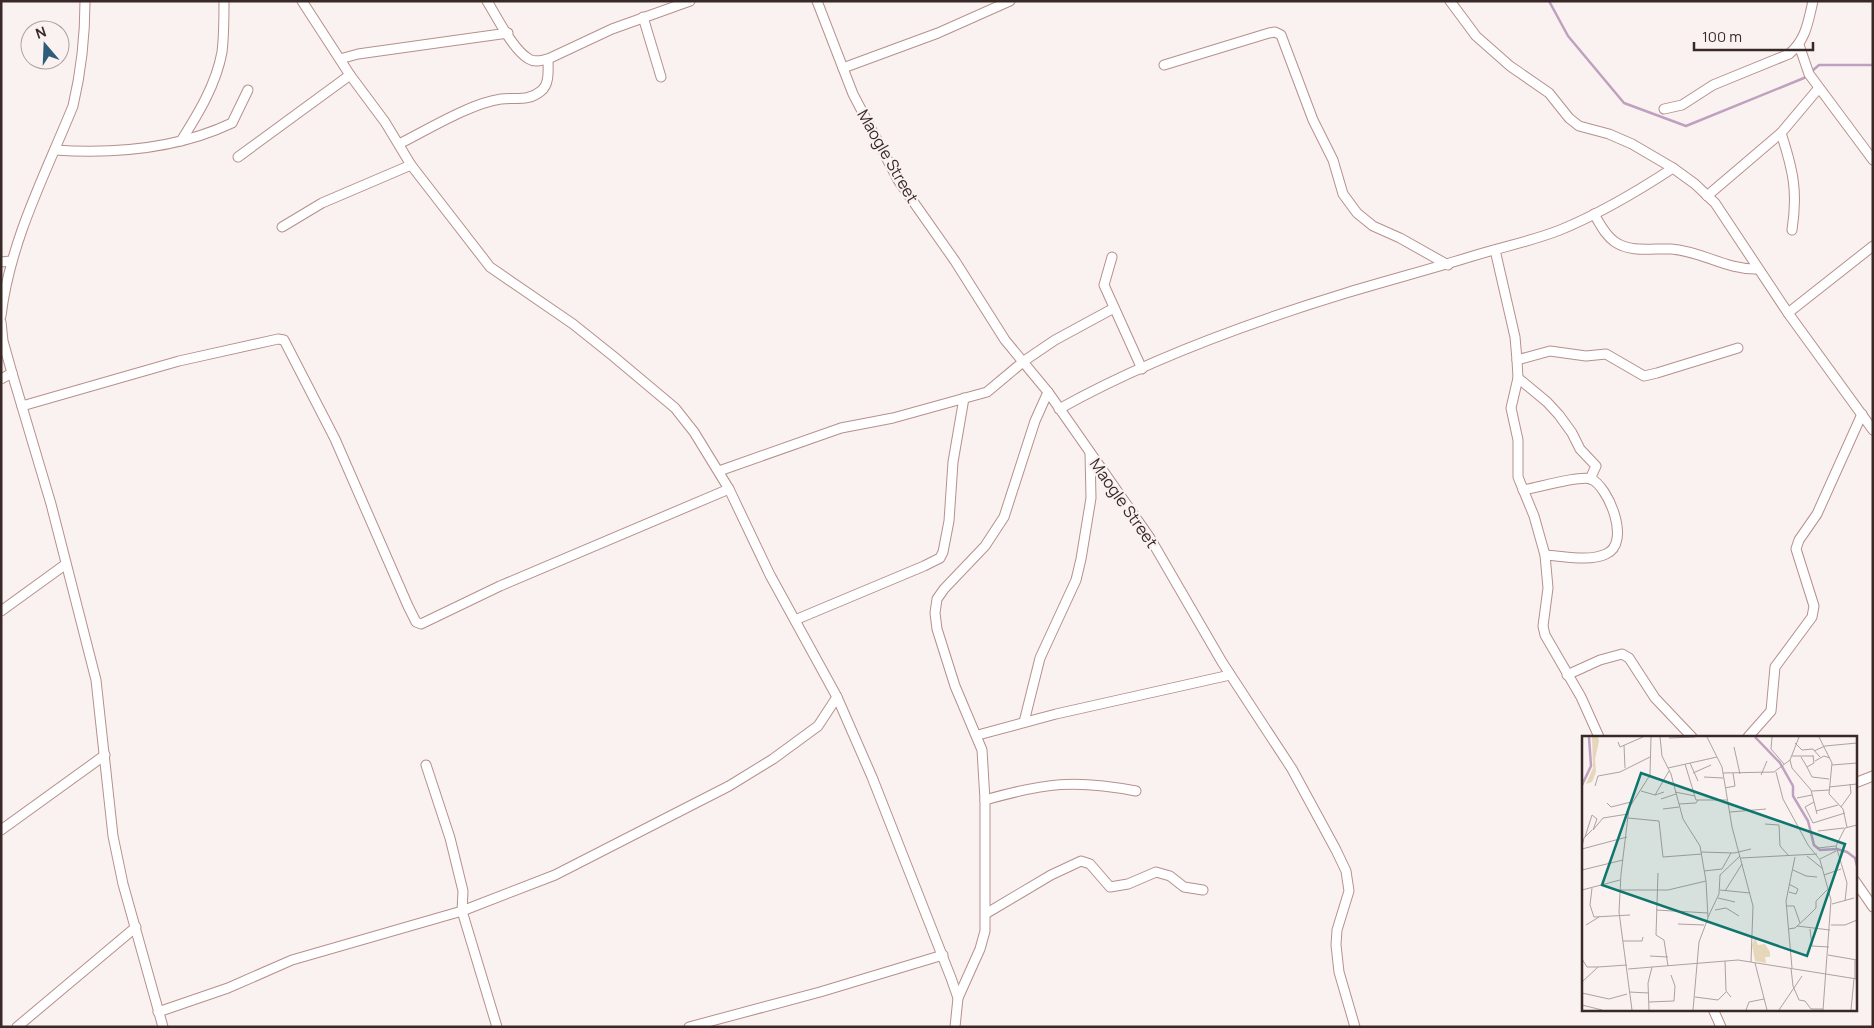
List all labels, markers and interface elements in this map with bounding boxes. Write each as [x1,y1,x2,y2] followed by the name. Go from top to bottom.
[20,20,70,70] north arrow
[1694,20,1813,52] scale bar
[33,22,48,43] text: N
[1702,26,1742,47] text: 100 m
[852,105,924,207] street label: Maogle Street
[1085,454,1163,552] street label: Maogle Street
[1582,736,1856,1010] inset map

